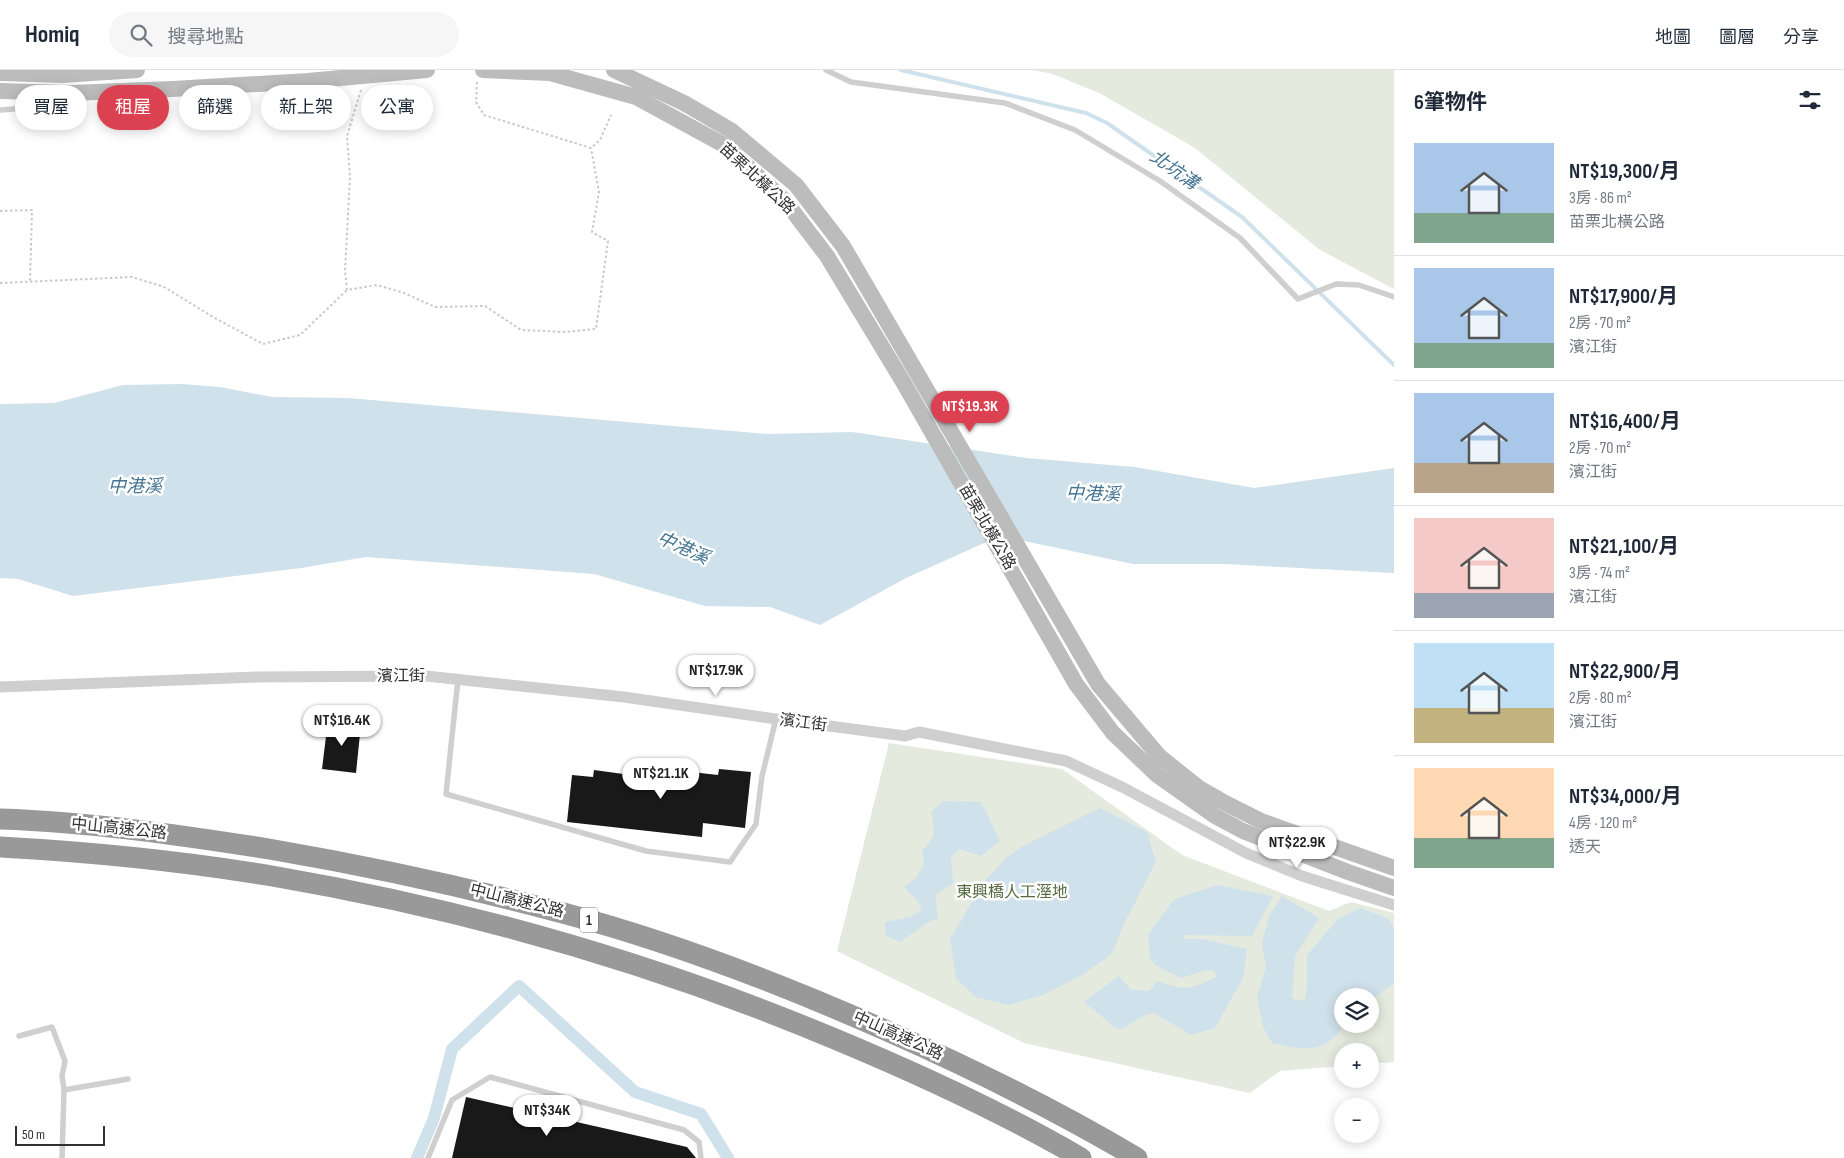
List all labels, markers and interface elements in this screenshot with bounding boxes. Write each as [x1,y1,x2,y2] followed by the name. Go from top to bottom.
[109,12,459,57] search box
[25,20,79,49] text: Homiq
[127,21,155,49] icon: search
[167,26,244,49] text: 搜尋地點
[1655,27,1691,48] text: 地圖
[1719,27,1755,48] text: 圖層
[1783,27,1819,48] text: 分享
[15,85,87,130] chip: 買屋
[97,85,169,130] chip: 租屋
[179,85,251,130] chip: 篩選
[261,85,351,130] chip: 新上架
[361,85,433,130] chip: 公寓
[1796,86,1824,114] icon: filters
[1414,90,1487,115] text: 6筆物件
[715,139,799,219] street label: 苗栗北橫公路
[1146,146,1205,196] water label: 北坑溝
[1569,159,1680,184] text: NT$19,300/月
[1454,163,1514,223] icon: home
[1569,189,1632,208] text: 3房 · 86 m²
[1569,213,1665,232] text: 苗栗北橫公路
[1569,284,1678,309] text: NT$17,900/月
[1454,288,1514,348] icon: home
[1569,314,1631,333] text: 2房 · 70 m²
[1569,338,1617,357] text: 濱江街
[918,390,1022,433] pin: NT$19.3K
[942,397,998,416] text: NT$19.3K
[1569,409,1681,434] text: NT$16,400/月
[1454,413,1514,473] icon: home
[1569,439,1631,458] text: 2房 · 70 m²
[1569,463,1617,482] text: 濱江街
[108,476,165,497] water label: 中港溪
[955,481,1019,573] street label: 苗栗北橫公路
[1066,483,1123,506] water label: 中港溪
[654,527,715,570] water label: 中港溪
[1569,534,1679,559] text: NT$21,100/月
[1454,538,1514,598] icon: home
[1569,564,1630,583] text: 3房 · 74 m²
[1569,588,1617,607] text: 濱江街
[664,654,768,697] pin: NT$17.9K
[1569,659,1681,684] text: NT$22,900/月
[689,661,743,680] text: NT$17.9K
[1454,663,1514,723] icon: home
[377,667,425,686] street label: 濱江街
[1569,689,1632,708] text: 2房 · 80 m²
[290,704,394,747] pin: NT$16.4K
[314,711,370,730] text: NT$16.4K
[778,711,828,735] street label: 濱江街
[1569,713,1617,732] text: 濱江街
[609,758,713,800] pin: NT$21.1K
[633,764,689,783] text: NT$21.1K
[1569,784,1682,809] text: NT$34,000/月
[1454,788,1514,848] icon: home
[1569,814,1637,833] text: 4房 · 120 m²
[70,815,168,843] street label: 中山高速公路
[1245,826,1349,869] pin: NT$22.9K
[1269,833,1325,852] text: NT$22.9K
[1569,838,1601,857] text: 透天
[468,880,566,922] street label: 中山高速公路
[956,883,1068,902] park label: 東興橋人工溼地
[580,908,598,932] road number: 1
[1334,988,1379,1143] map controls
[1334,988,1379,1033] button: layers
[850,1008,946,1064] street label: 中山高速公路
[1334,1043,1379,1088] button: +
[506,1094,588,1137] pin: NT$34K
[1334,1098,1379,1143] button: −
[524,1101,570,1120] text: NT$34K
[15,1123,105,1146] scale bar
[22,1126,45,1143] text: 50 m

